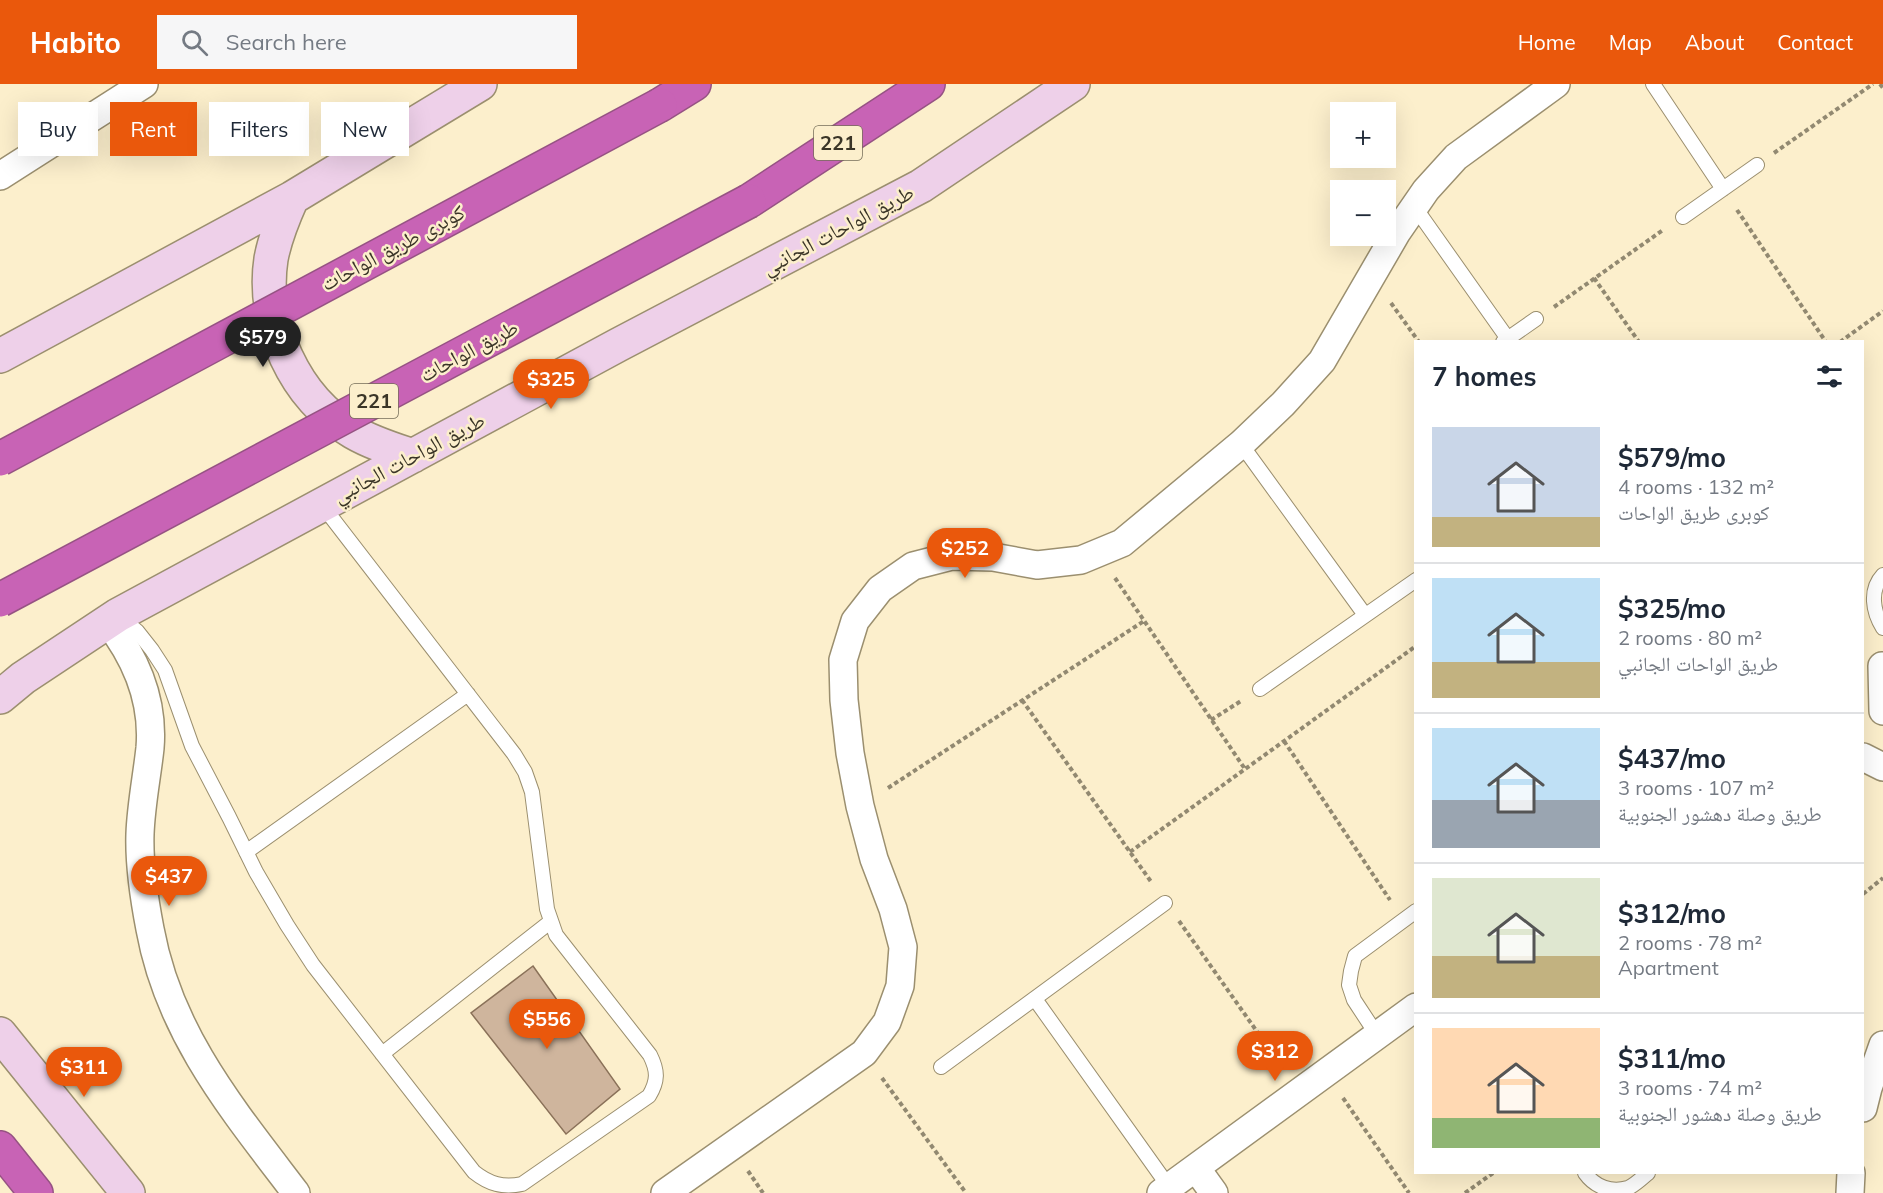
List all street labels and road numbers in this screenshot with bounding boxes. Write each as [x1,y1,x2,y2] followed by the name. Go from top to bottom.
[814,126,862,160] road number: 221
[757,178,920,284] street label: طريق الواحات الجانبي
[316,198,470,297] street label: كوبرى طريق الواحات
[415,313,523,388] street label: طريق الواحات
[350,384,398,418] road number: 221
[328,406,491,512] street label: طريق الواحات الجانبي

